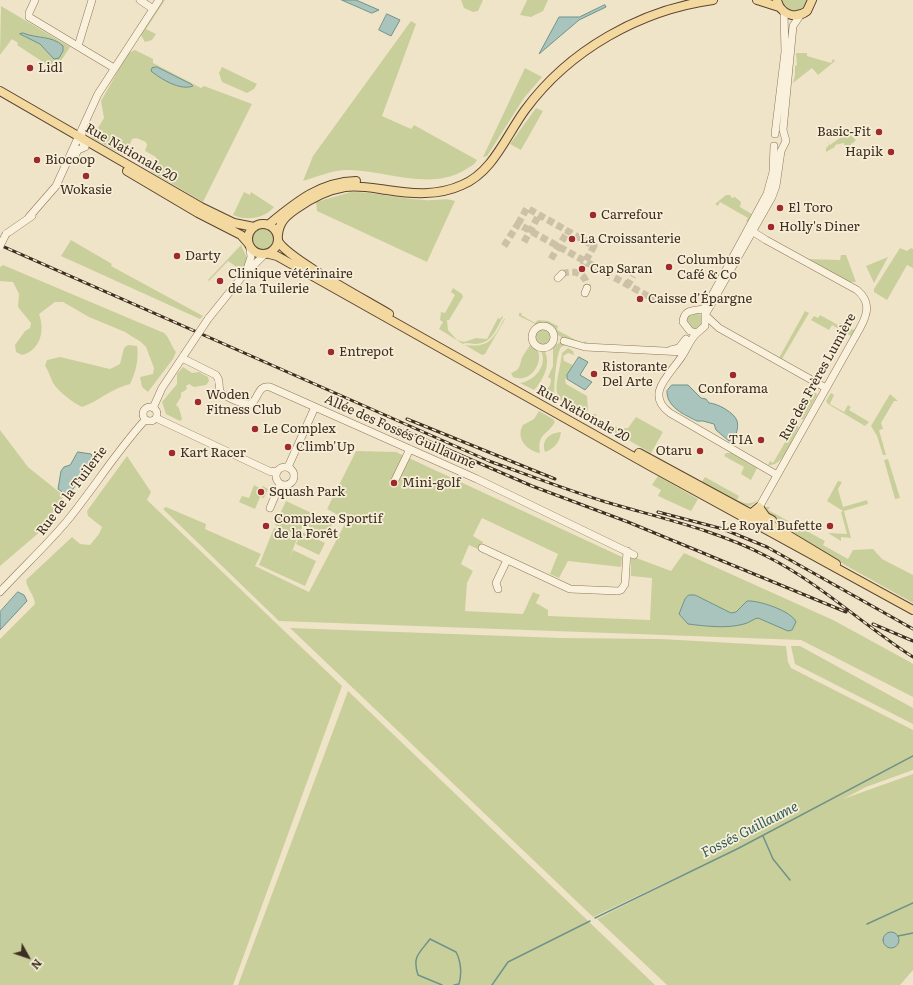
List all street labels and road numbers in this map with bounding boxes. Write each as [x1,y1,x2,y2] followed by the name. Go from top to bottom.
[82,120,180,186] street label: Rue Nationale 20
[776,311,860,443] street label: Rue des Frères Lumière
[534,382,632,446] street label: Rue Nationale 20
[322,392,478,472] street label: Allée des Fossés Guillaume
[33,443,111,539] street label: Rue de la Tuilerie

